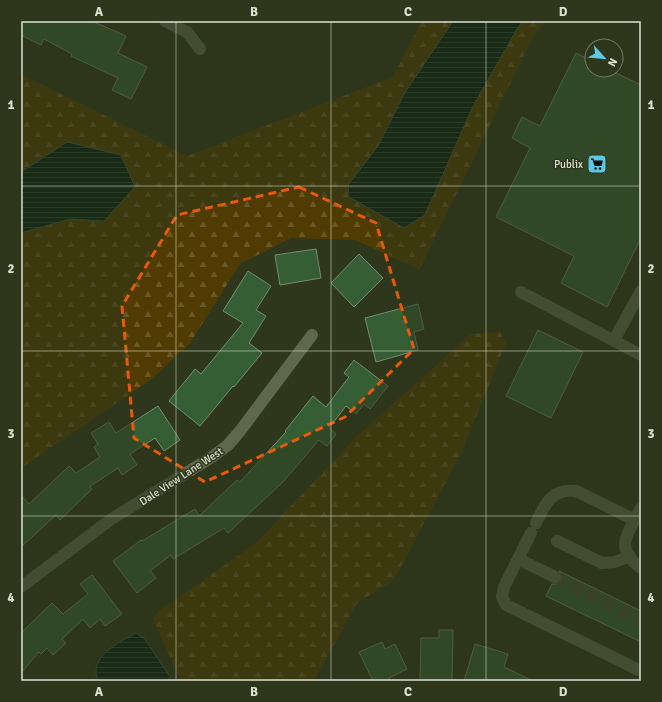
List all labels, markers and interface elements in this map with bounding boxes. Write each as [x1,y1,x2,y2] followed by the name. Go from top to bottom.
[95,4,104,20] text: A
[250,4,258,20] text: B
[404,4,412,20] text: C
[559,4,568,20] text: D
[584,38,624,78] north arrow
[605,56,620,69] text: N
[7,97,15,113] text: 1
[647,97,655,113] text: 1
[586,153,608,175] supermarket icon: Publix
[554,158,583,171] place label: Publix
[7,261,15,277] text: 2
[647,261,655,277] text: 2
[7,426,15,442] text: 3
[647,426,655,442] text: 3
[137,444,226,508] street label: Dale View Lane West
[7,590,15,606] text: 4
[647,590,655,606] text: 4
[95,684,104,700] text: A
[250,684,258,700] text: B
[404,684,412,700] text: C
[559,684,568,700] text: D

